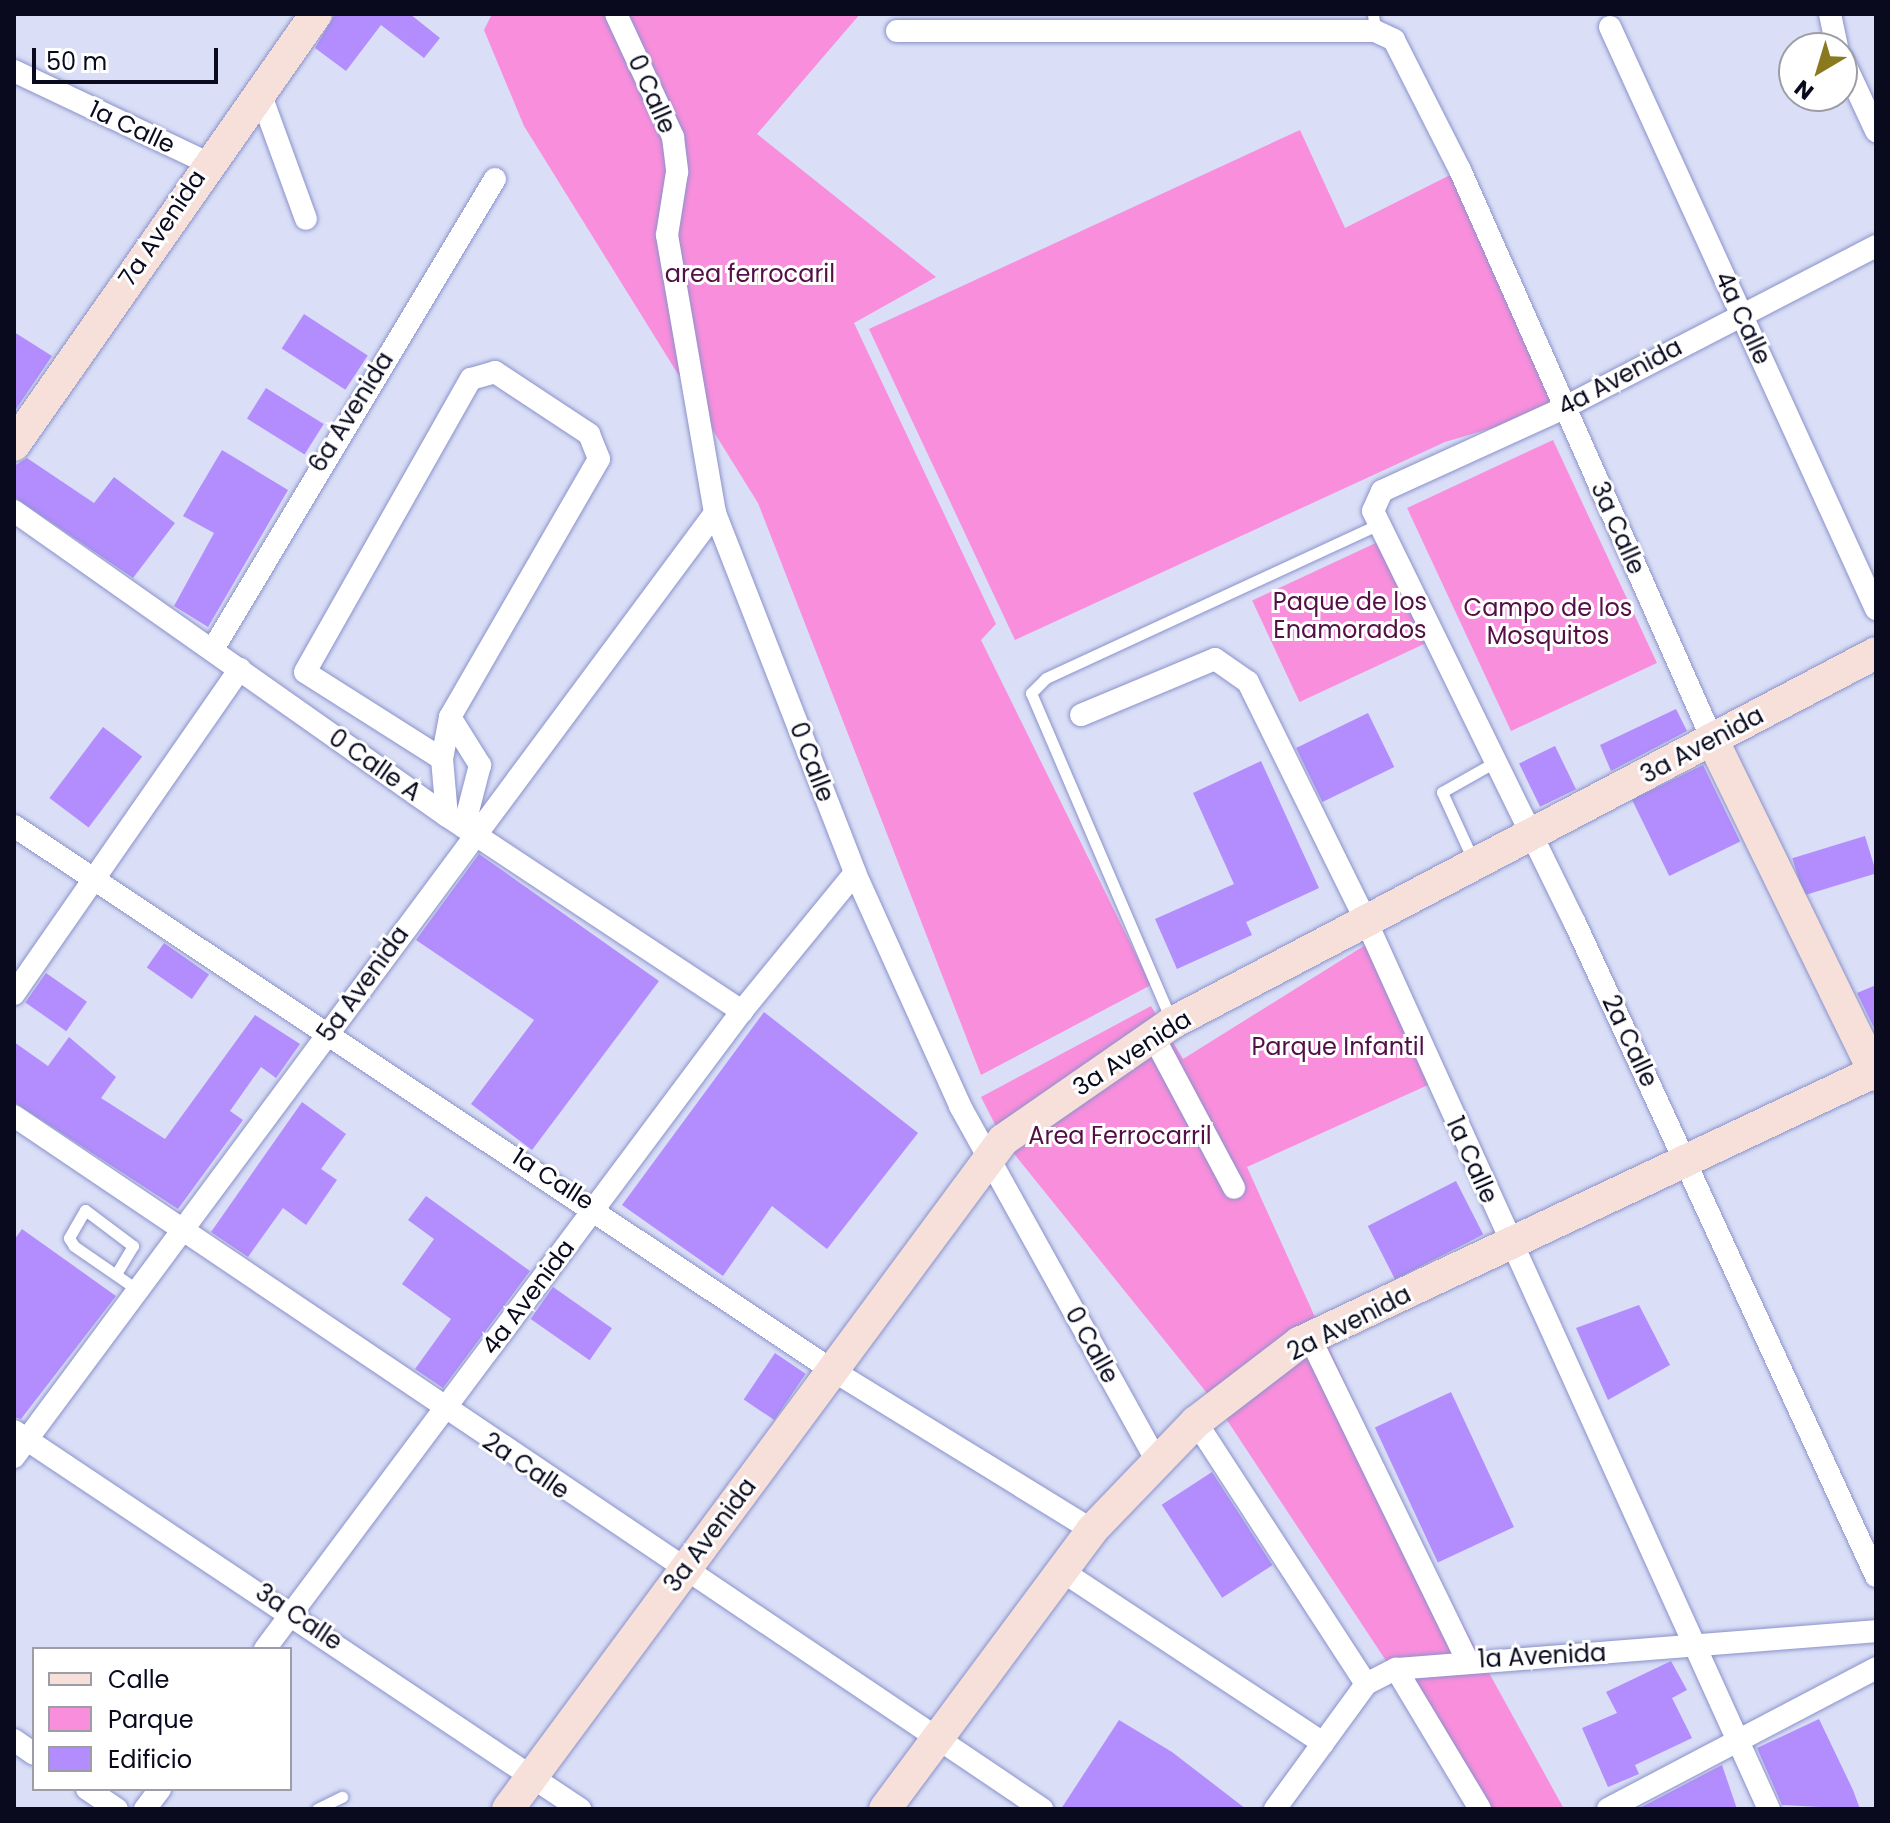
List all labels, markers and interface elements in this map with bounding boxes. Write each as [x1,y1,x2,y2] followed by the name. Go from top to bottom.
[36,32,222,82] scale bar
[1778,32,1858,112] north arrow
[46,45,107,78] text: 50 m
[622,50,682,138] street label: 0 Calle
[1788,72,1820,107] text: N
[84,95,180,159] street label: 1a Calle
[113,164,211,292] street label: 7a Avenida
[665,260,835,288] park label: area ferrocaril
[1709,267,1777,369] street label: 4a Calle
[1553,332,1687,422] street label: 4a Avenida
[303,347,399,477] street label: 6a Avenida
[1585,477,1651,579] street label: 3a Calle
[1273,588,1427,644] park label: Paque de los Enamorados
[1464,594,1632,650] park label: Campo de los Mosquitos
[1636,701,1768,789] street label: 3a Avenida
[784,718,840,806] street label: 0 Calle
[324,723,426,807] street label: 0 Calle A
[311,921,415,1047] street label: 5a Avenida
[1596,991,1664,1091] street label: 2a Calle
[1068,1004,1196,1102] street label: 3a Avenida
[1251,1033,1425,1061] park label: Parque Infantil
[1440,1112,1504,1208] street label: 1a Calle
[1028,1122,1212,1150] park label: Area Ferrocarril
[507,1142,599,1216] street label: 1a Calle
[476,1234,580,1360] street label: 4a Avenida
[1282,1280,1416,1366] street label: 2a Avenida
[1059,1302,1125,1388] street label: 0 Calle
[477,1427,575,1505] street label: 2a Calle
[658,1472,762,1598] street label: 3a Avenida
[250,1578,348,1656] street label: 3a Calle
[1477,1638,1607,1674] street label: 1a Avenida
[32,1647,292,1791] legend
[108,1663,169,1696] text: Calle
[108,1703,194,1736] text: Parque
[108,1743,192,1776] text: Edificio

